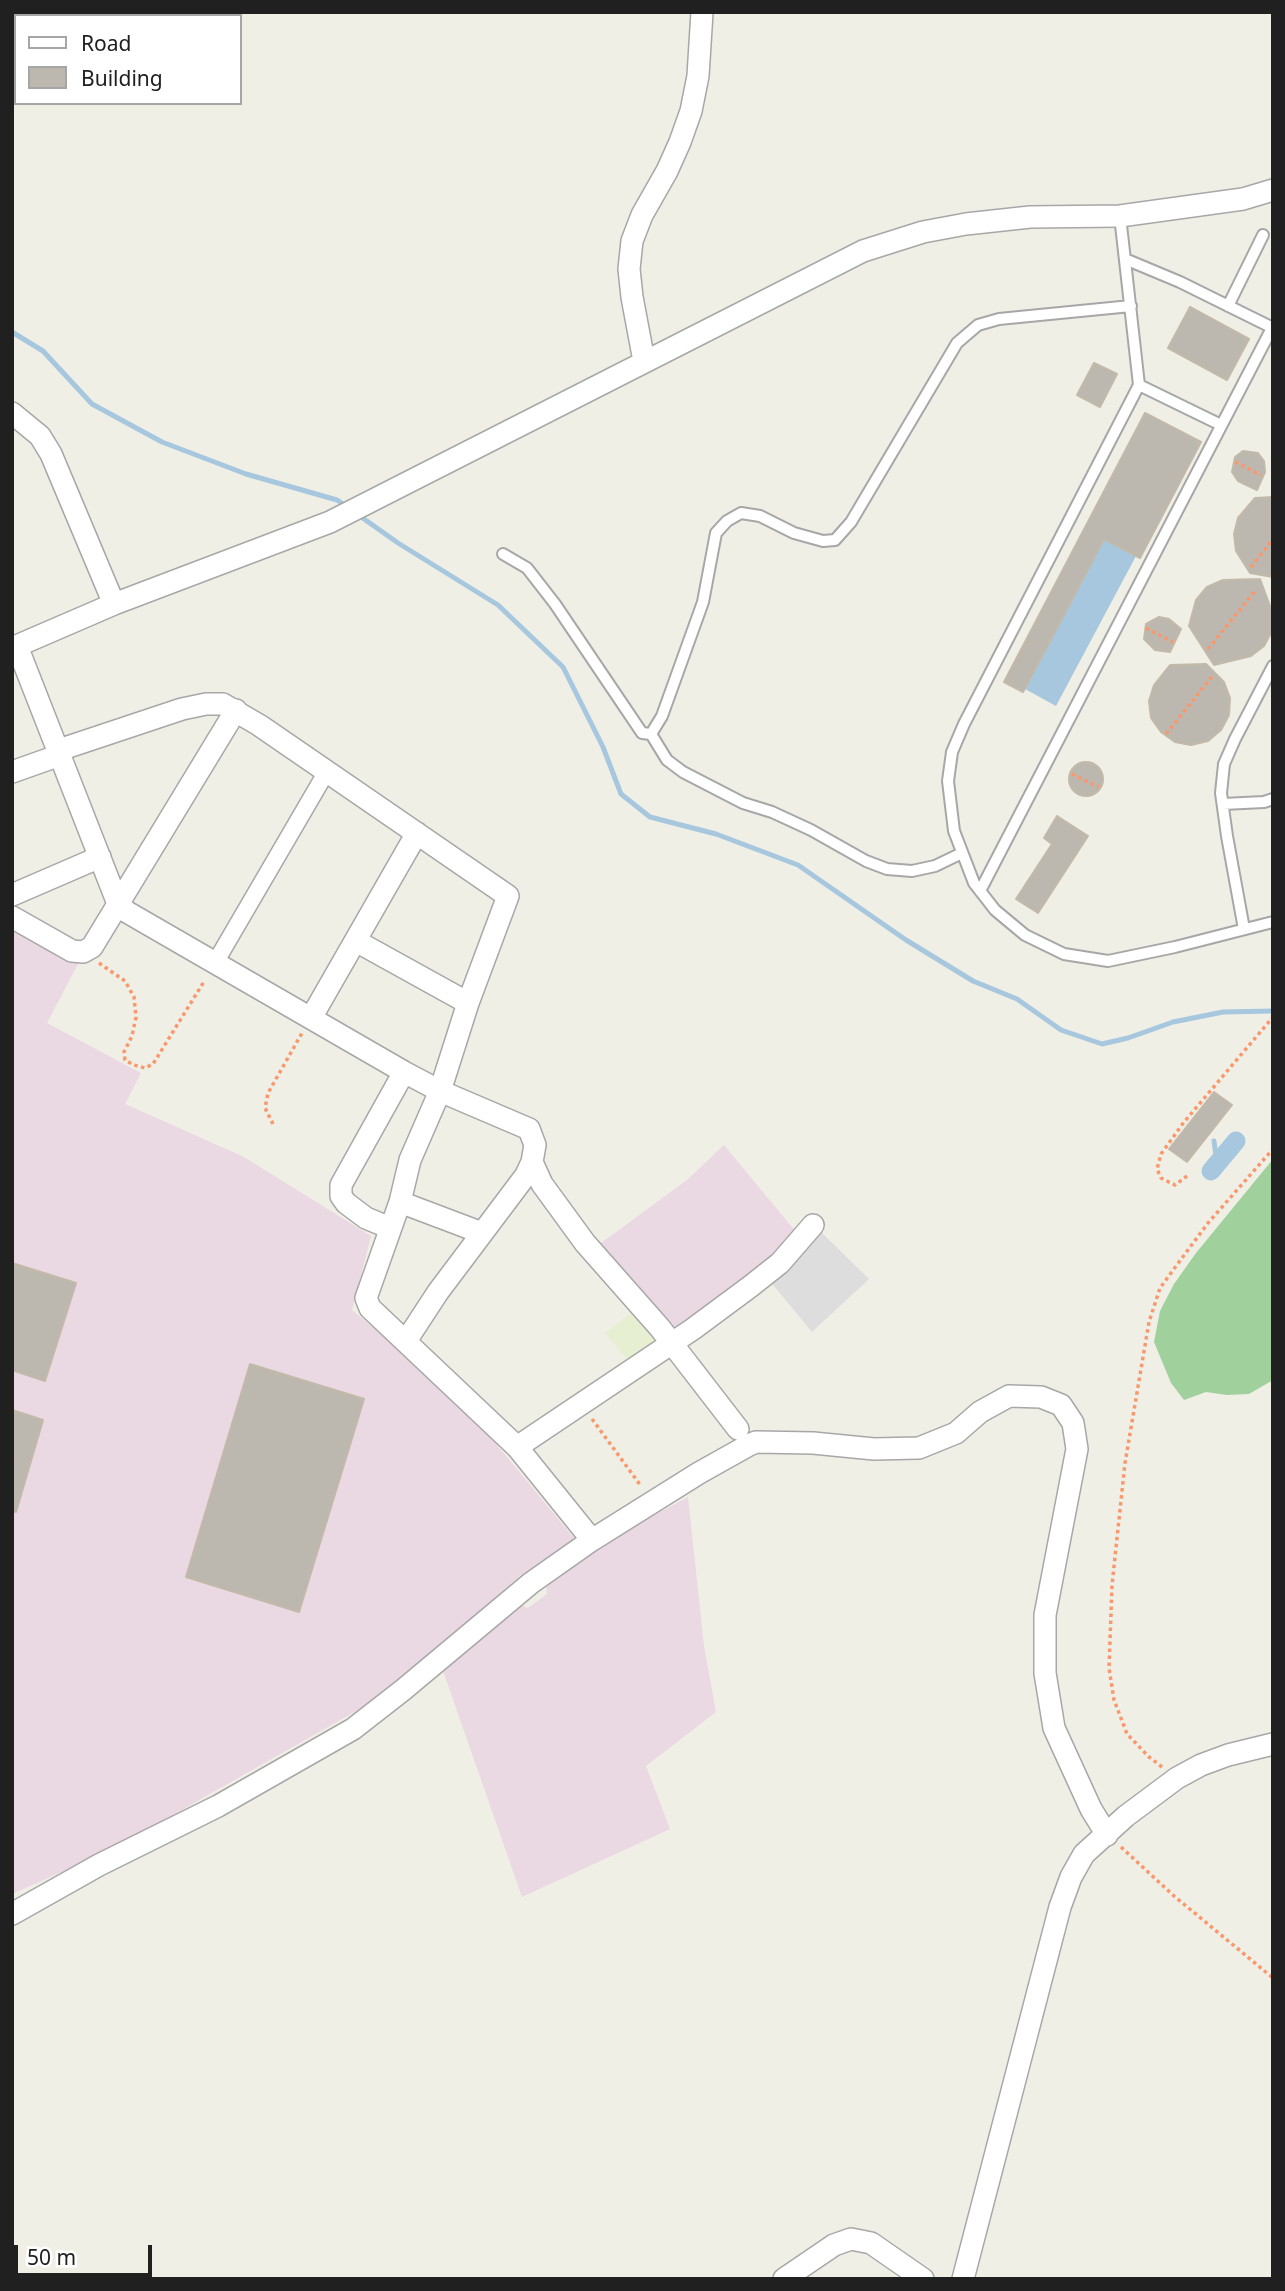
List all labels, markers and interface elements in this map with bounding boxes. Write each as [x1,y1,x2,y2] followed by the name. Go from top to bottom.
[14,14,242,105] legend
[81,29,131,57] text: Road
[81,64,163,92] text: Building
[18,2232,156,2276] scale bar
[27,2243,76,2271] text: 50 m

